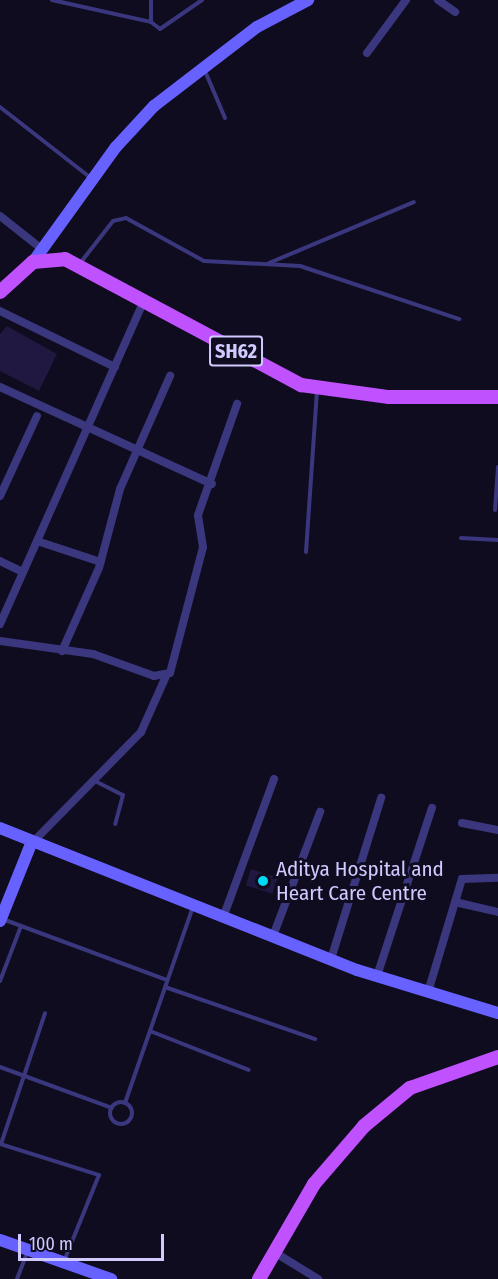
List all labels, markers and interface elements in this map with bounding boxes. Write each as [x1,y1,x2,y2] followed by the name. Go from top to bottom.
[209,334,263,368] road number: SH62
[276,856,444,906] place label: Aditya Hospital and Heart Care Centre
[254,872,272,890] marker: Aditya Hospital and Heart Care Centre
[21,1222,166,1260] scale bar
[29,1233,73,1255] text: 100 m

